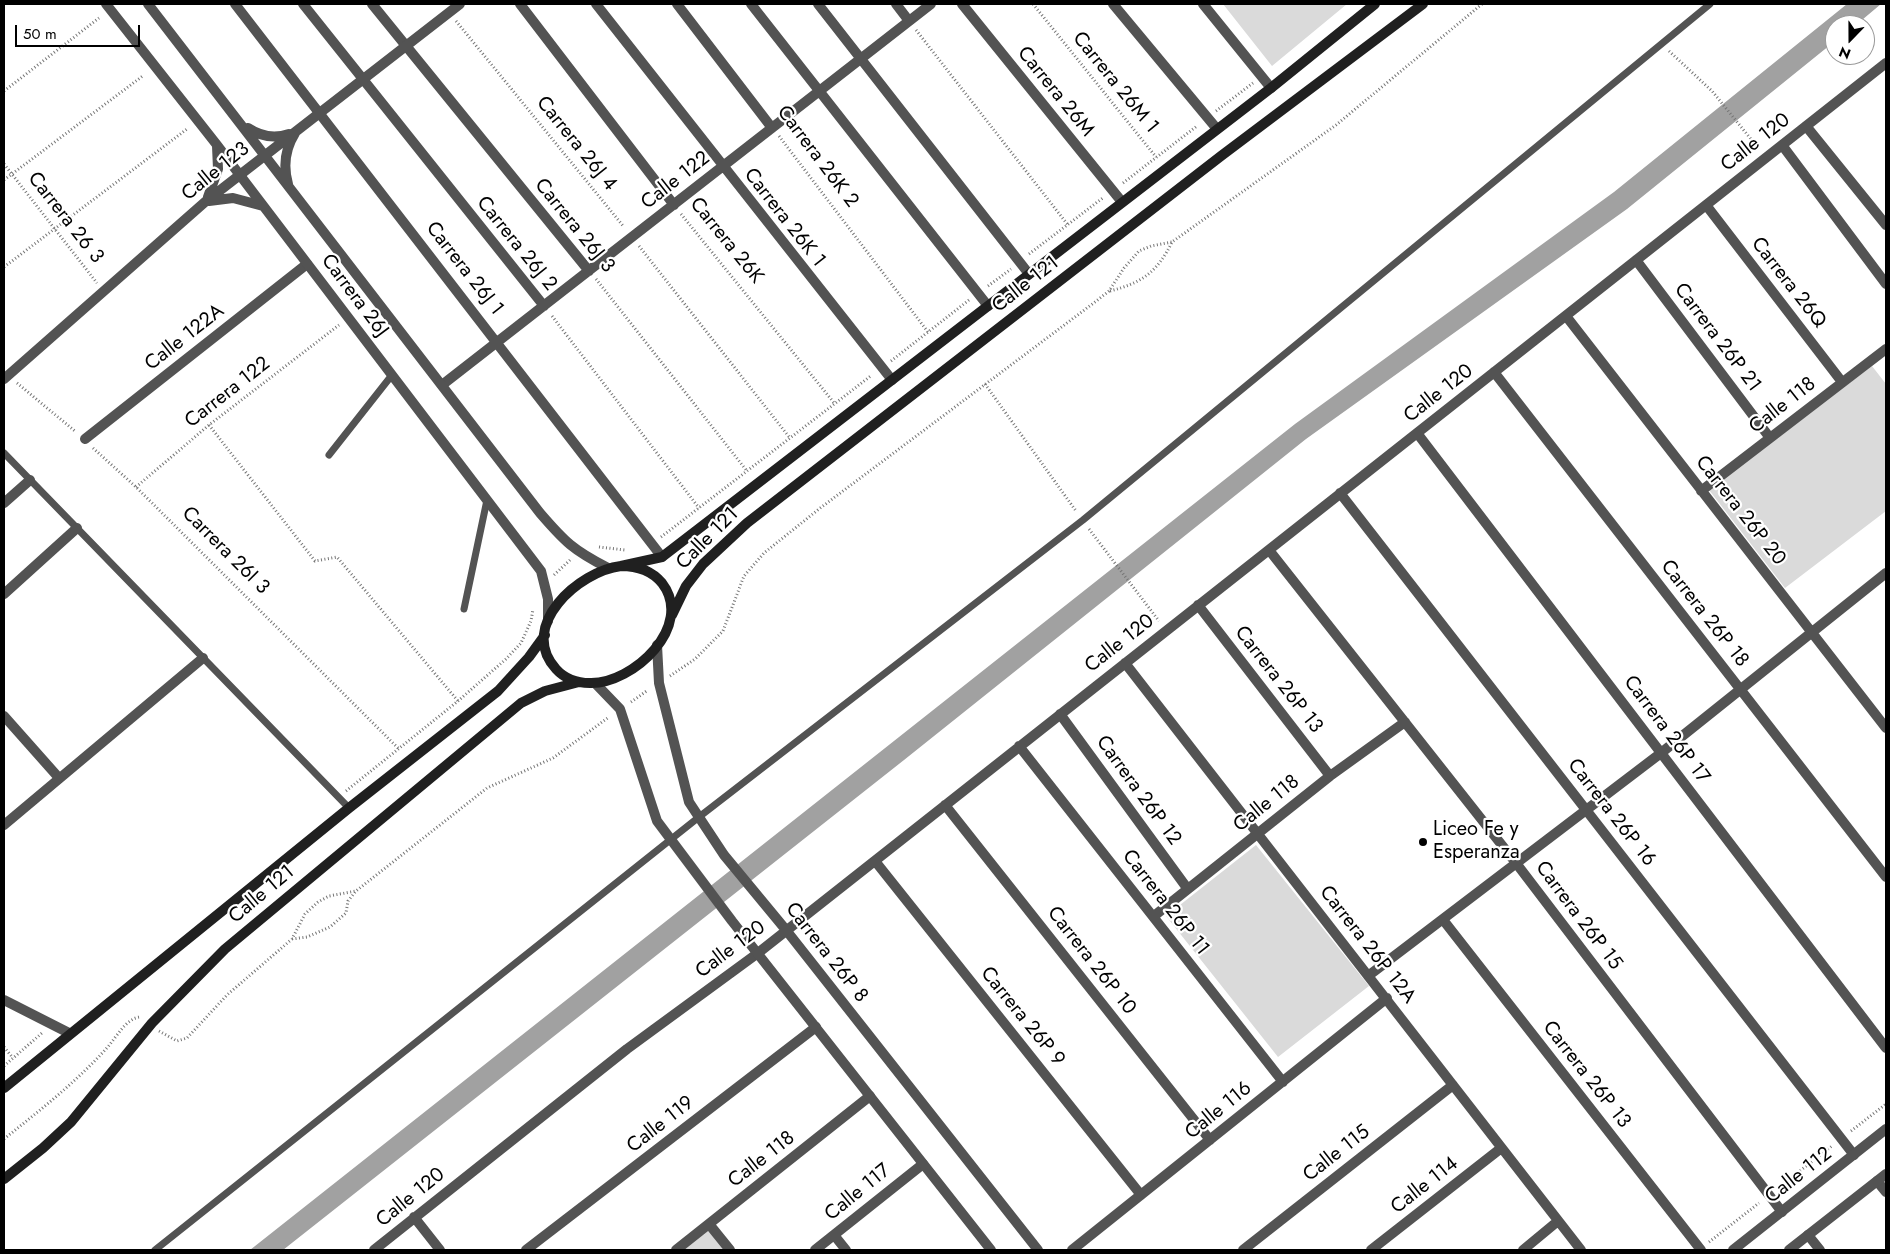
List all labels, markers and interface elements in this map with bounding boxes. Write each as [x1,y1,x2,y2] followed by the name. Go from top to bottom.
[18,15,142,47] scale bar
[1825,15,1875,65] north arrow
[23,23,57,45] text: 50 m
[1067,27,1163,139] street label: Carrera 26M 1
[1011,42,1099,142] street label: Carrera 26M
[1836,42,1854,64] text: N
[531,92,621,196] street label: Carrera 26J 4
[771,101,863,213] street label: Carrera 26K 2
[1717,109,1795,177] street label: Calle 120
[177,137,255,207] street label: Calle 123
[637,147,715,215] street label: Calle 122
[738,164,830,272] street label: Carrera 26K 1
[22,168,108,268] street label: Carrera 26 3
[529,174,619,278] street label: Carrera 26J 3
[471,192,561,296] street label: Carrera 26J 2
[684,193,768,289] street label: Carrera 26K
[420,217,508,321] street label: Carrera 26J 1
[1745,233,1831,333] street label: Carrera 26Q
[315,250,393,342] street label: Carrera 26J
[988,251,1064,319] street label: Calle 121
[1668,279,1766,397] street label: Carrera 26P 21
[141,300,229,376] street label: Calle 122A
[181,352,275,434] street label: Carrera 122
[1400,360,1478,428] street label: Calle 120
[1745,373,1821,439] street label: Calle 118
[1690,451,1790,571] street label: Carrera 26P 20
[176,502,274,600] street label: Carrera 26I 3
[672,503,744,575] street label: Calle 121
[1655,556,1753,672] street label: Carrera 26P 18
[1081,610,1159,678] street label: Calle 120
[1229,622,1327,738] street label: Carrera 26P 13
[1618,671,1714,789] street label: Carrera 26P 17
[1090,731,1186,851] street label: Carrera 26P 12
[1562,754,1660,872] street label: Carrera 26P 16
[1229,770,1305,838] street label: Calle 118
[1433,818,1520,865] place label: Liceo Fe y Esperanza
[1417,836,1429,848] marker: Liceo Fe y Esperanza
[1116,845,1214,961] street label: Carrera 26P 11
[1529,857,1627,975] street label: Carrera 26P 15
[224,861,300,929] street label: Calle 121
[1314,881,1420,1009] street label: Carrera 26P 12A
[780,898,872,1008] street label: Carrera 26P 8
[1041,902,1141,1020] street label: Carrera 26P 10
[691,916,771,984] street label: Calle 120
[975,962,1069,1072] street label: Carrera 26P 9
[1537,1017,1635,1133] street label: Carrera 26P 13
[1181,1077,1257,1145] street label: Calle 116
[623,1091,699,1159] street label: Calle 119
[1299,1121,1375,1187] street label: Calle 115
[724,1127,800,1193] street label: Calle 118
[1761,1142,1837,1210] street label: Calle 112
[1387,1152,1463,1220] street label: Calle 114
[820,1159,896,1227] street label: Calle 117
[372,1163,450,1233] street label: Calle 120

